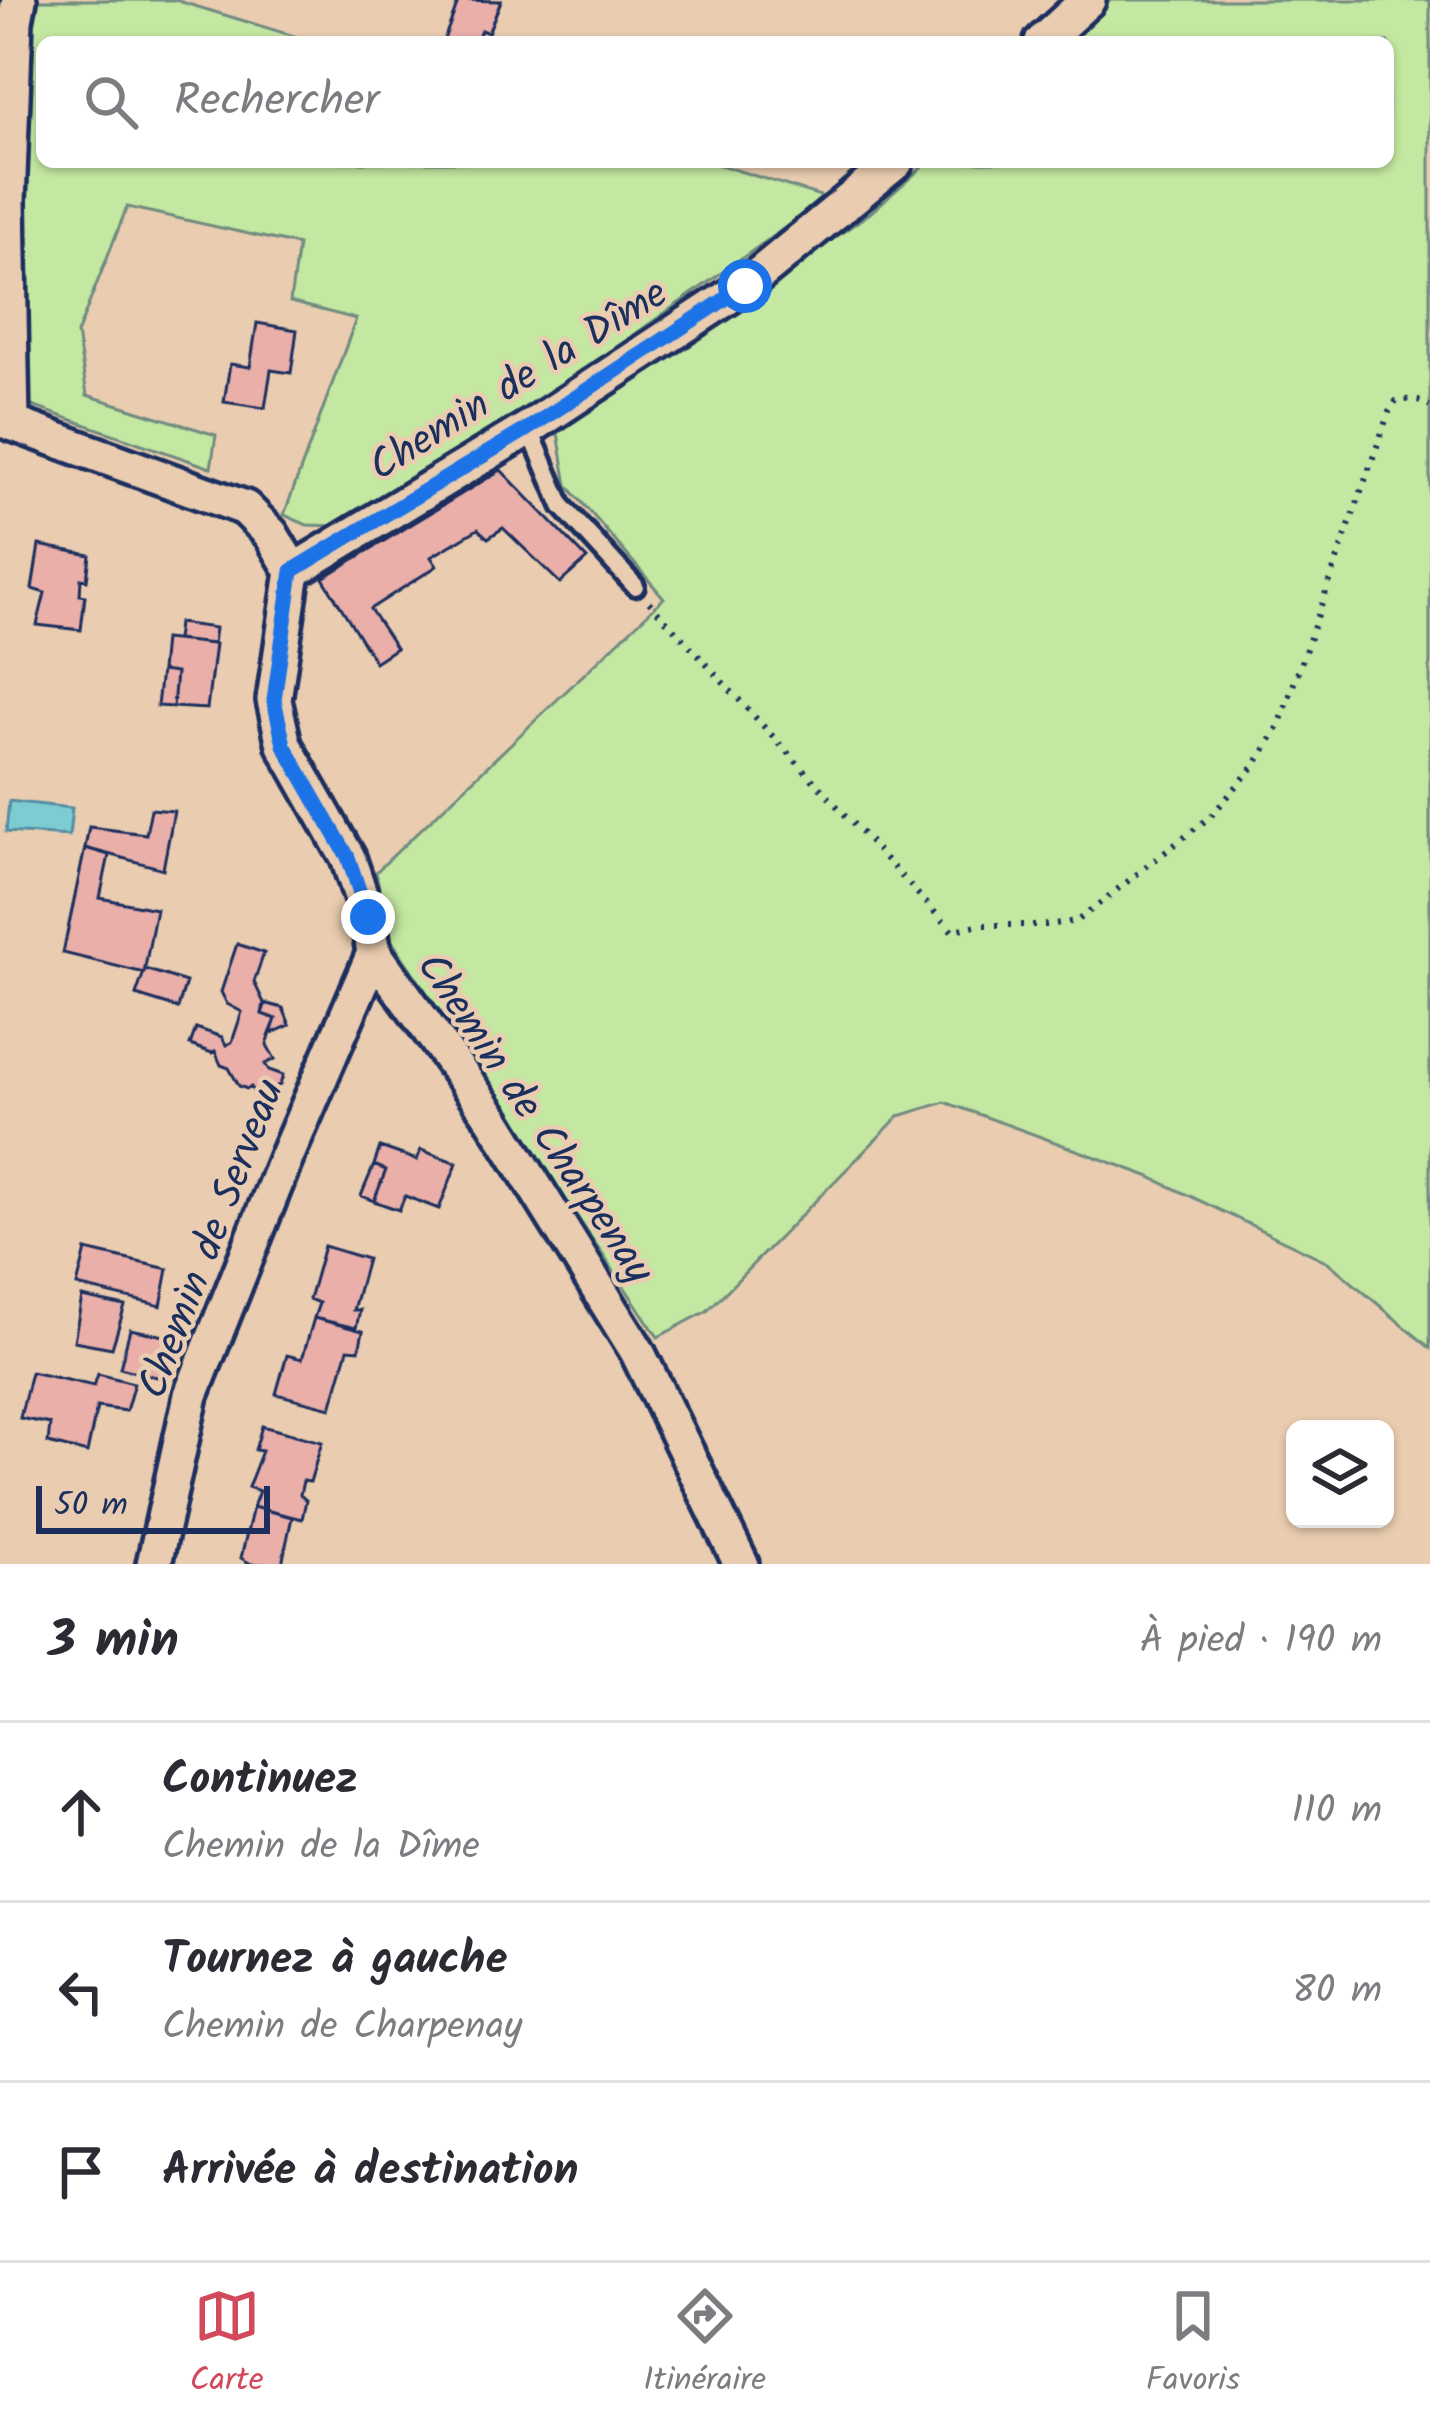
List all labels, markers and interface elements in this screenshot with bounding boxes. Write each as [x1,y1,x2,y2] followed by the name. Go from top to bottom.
[36,36,1394,168] search box
[174,66,379,138] text: Rechercher
[78,69,144,135] icon: search
[718,259,772,313] route start
[356,262,682,500] street label: Chemin de la Dîme
[341,890,395,944] route end
[398,939,671,1299] street label: Chemin de Charpenay
[121,1070,304,1409] street label: Chemin de Serveau
[1286,1420,1394,1528] map controls
[1286,1420,1394,1528] button: layers
[36,1480,270,1533] scale bar
[54,1480,128,1533] text: 50 m
[48,1602,179,1683] text: 3 min
[1140,1611,1382,1673] text: À pied · 190 m
[162,1745,358,1817] text: Continuez
[48,1779,114,1845] icon: ahead
[1291,1781,1382,1843] text: 110 m
[162,1817,480,1879] text: Chemin de la Dîme
[162,1925,507,1997] text: Tournez à gauche
[48,1959,114,2025] icon: left
[1292,1961,1382,2023] text: 80 m
[162,1997,522,2059] text: Chemin de Charpenay
[162,2136,579,2208] text: Arrivée à destination
[48,2139,114,2205] icon: arrive
[190,2283,264,2408] tab: Carte
[643,2283,766,2408] tab: Itinéraire
[1146,2283,1240,2408] tab: Favoris

